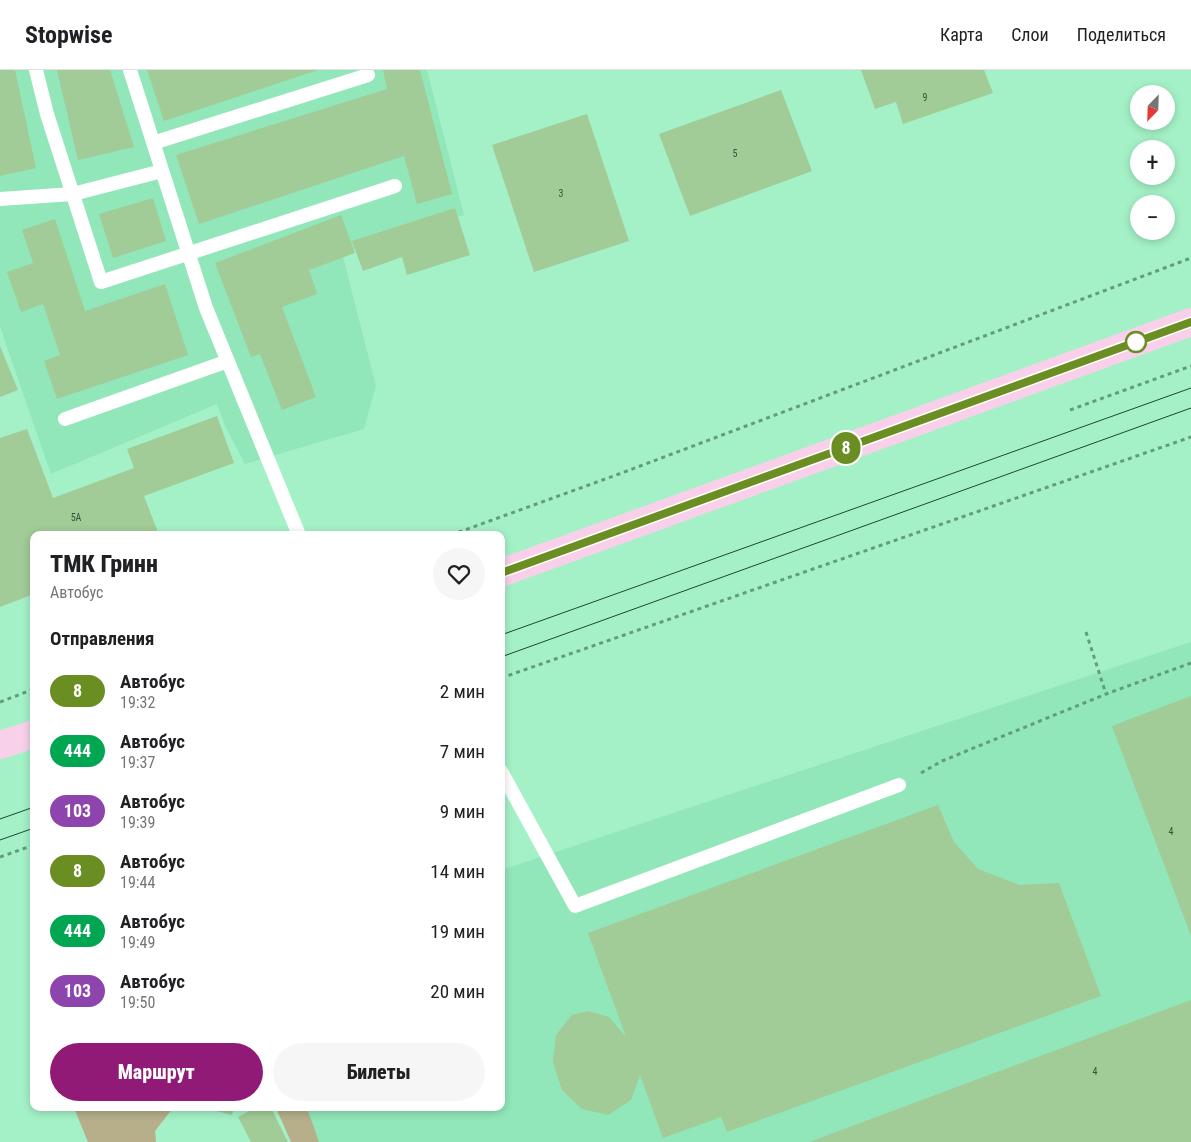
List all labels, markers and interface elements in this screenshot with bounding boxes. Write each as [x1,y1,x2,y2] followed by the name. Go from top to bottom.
[25,21,112,49] text: Stopwise
[940,24,983,45] text: Карта
[1011,24,1049,45] text: Слои
[1077,24,1166,45] text: Поделиться
[1130,85,1175,130] north arrow
[1130,85,1175,240] map controls
[923,92,928,103] house number: 9
[1130,140,1175,185] button: +
[733,148,738,159] house number: 5
[559,188,564,199] house number: 3
[1130,195,1175,240] button: −
[1125,331,1147,353] unlabelled marker
[830,432,862,464] line badge: 8
[841,437,851,458] text: 8
[71,512,82,523] house number: 5А
[433,548,485,600] button: heart
[50,550,158,578] text: ТМК Гринн
[50,583,103,602] text: Автобус
[50,627,154,650] text: Отправления
[120,670,185,693] text: Автобус
[73,680,82,701] text: 8
[440,680,485,703] text: 2 мин
[120,693,155,712] text: 19:32
[120,730,185,753] text: Автобус
[64,740,91,761] text: 444
[440,740,485,763] text: 7 мин
[120,753,155,772] text: 19:37
[120,790,185,813] text: Автобус
[64,800,91,821] text: 103
[440,800,485,823] text: 9 мин
[120,813,155,832] text: 19:39
[1169,826,1174,837] house number: 4
[120,850,185,873] text: Автобус
[73,860,82,881] text: 8
[430,860,485,883] text: 14 мин
[120,873,155,892] text: 19:44
[120,910,185,933] text: Автобус
[64,920,91,941] text: 444
[430,920,485,943] text: 19 мин
[120,933,155,952] text: 19:49
[120,970,185,993] text: Автобус
[64,980,91,1001] text: 103
[430,980,485,1003] text: 20 мин
[120,993,155,1012] text: 19:50
[50,1043,263,1101] button: Маршрут
[273,1043,485,1101] button: Билеты
[1093,1066,1098,1077] house number: 4

